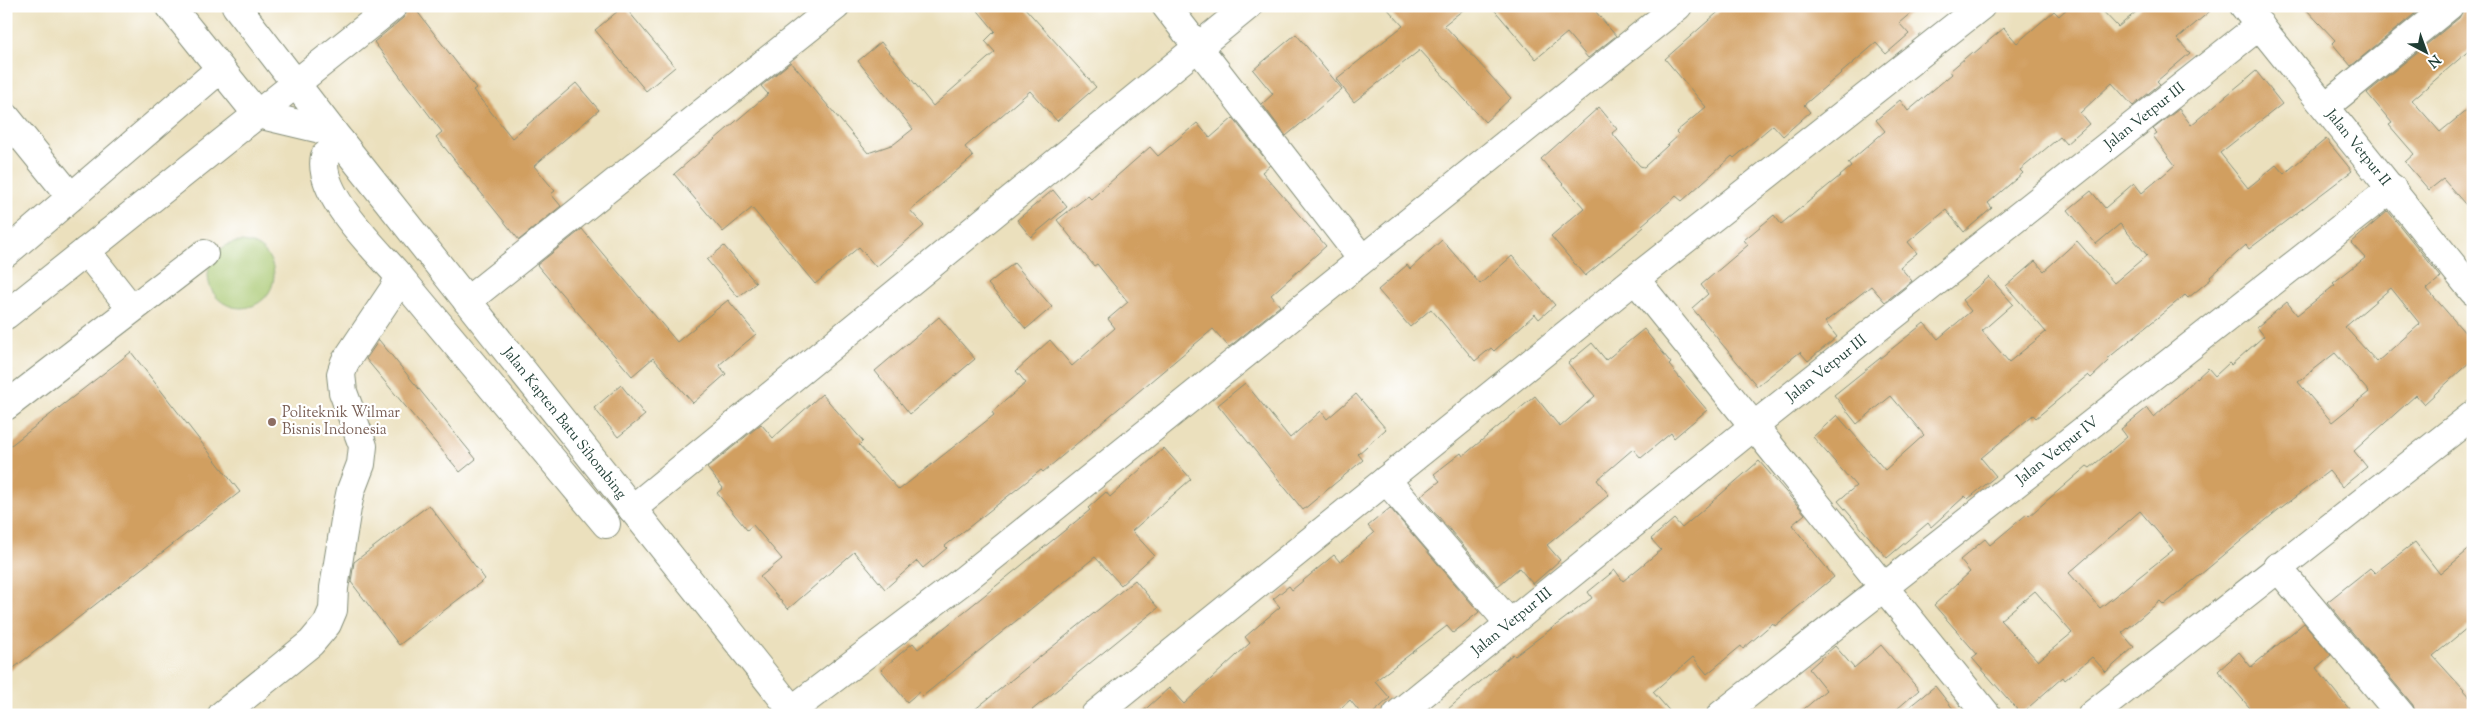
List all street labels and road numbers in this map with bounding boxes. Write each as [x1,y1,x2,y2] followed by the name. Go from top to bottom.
[2099,78,2190,155] street label: Jalan Vetpur III
[2320,104,2395,191] street label: Jalan Vetpur II
[1781,330,1872,408] street label: Jalan Vetpur III
[497,342,631,504] street label: Jalan Kapten Batu Sihombing
[2011,411,2103,490] street label: Jalan Vetpur IV
[1467,583,1557,661] street label: Jalan Vetpur III

